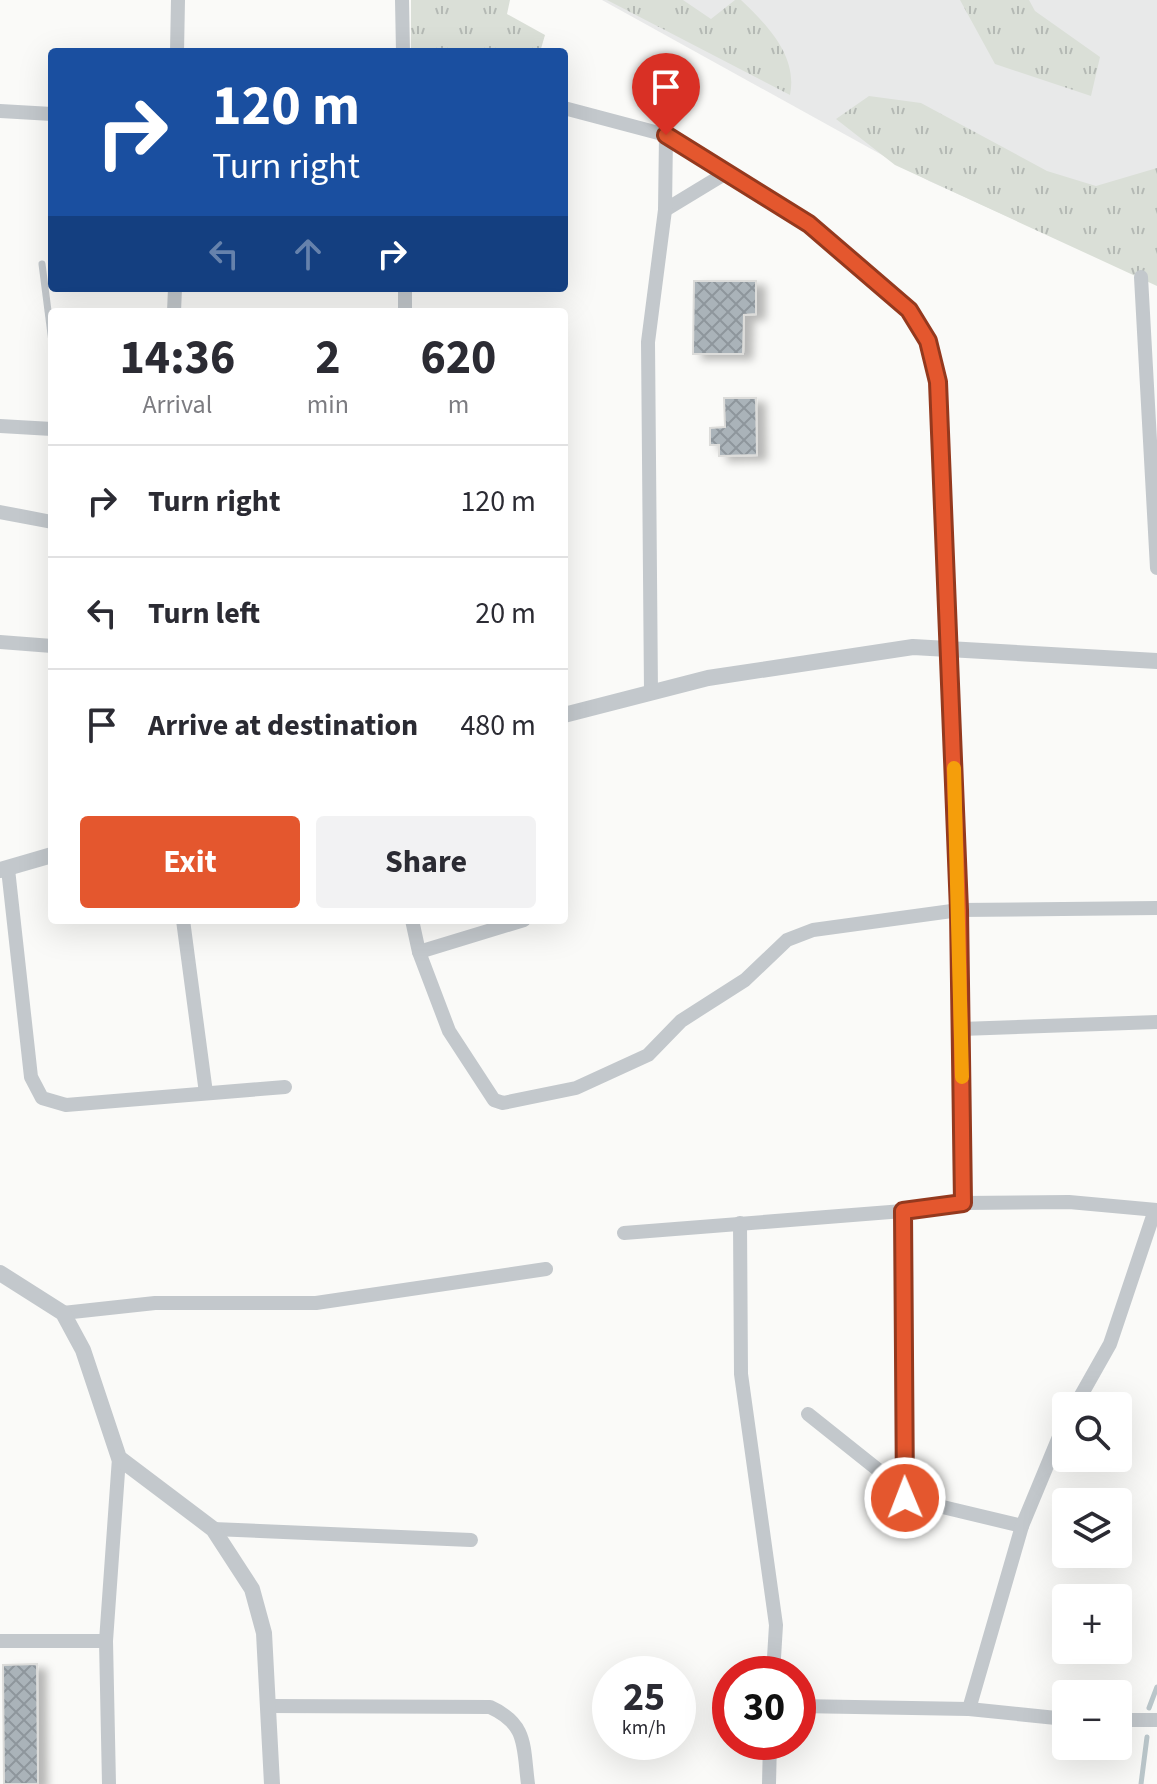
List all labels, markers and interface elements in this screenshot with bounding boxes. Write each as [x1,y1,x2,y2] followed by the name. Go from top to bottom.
[632,53,700,135] pin
[644,65,688,109] icon: arrive
[212,67,360,146] text: 120 m
[80,80,184,184] icon: right
[212,141,360,192] text: Turn right
[202,232,246,276] icon: left
[286,232,330,276] icon: ahead
[370,232,414,276] icon: right
[119,324,235,392] text: 14:36
[315,324,341,392] text: 2
[420,324,496,392] text: 620
[142,386,212,423] text: Arrival
[307,386,349,423] text: min
[448,386,469,423] text: m
[80,479,124,523] icon: right
[148,480,280,523] text: Turn right
[460,480,536,523] text: 120 m
[80,591,124,635] icon: left
[148,592,260,635] text: Turn left
[475,592,536,635] text: 20 m
[80,703,124,747] icon: arrive
[148,704,418,747] text: Arrive at destination
[460,704,536,747] text: 480 m
[80,816,300,908] button: Exit
[316,816,536,908] button: Share
[1052,1392,1132,1760] map controls
[1052,1392,1132,1472] button: search
[863,1456,947,1540] position arrow
[1052,1488,1132,1568] button: layers
[1052,1584,1132,1664] button: +
[712,1656,816,1760] speed limit sign: 30
[623,1669,665,1726] text: 25
[1052,1680,1132,1760] button: −
[622,1714,666,1742] text: km/h

